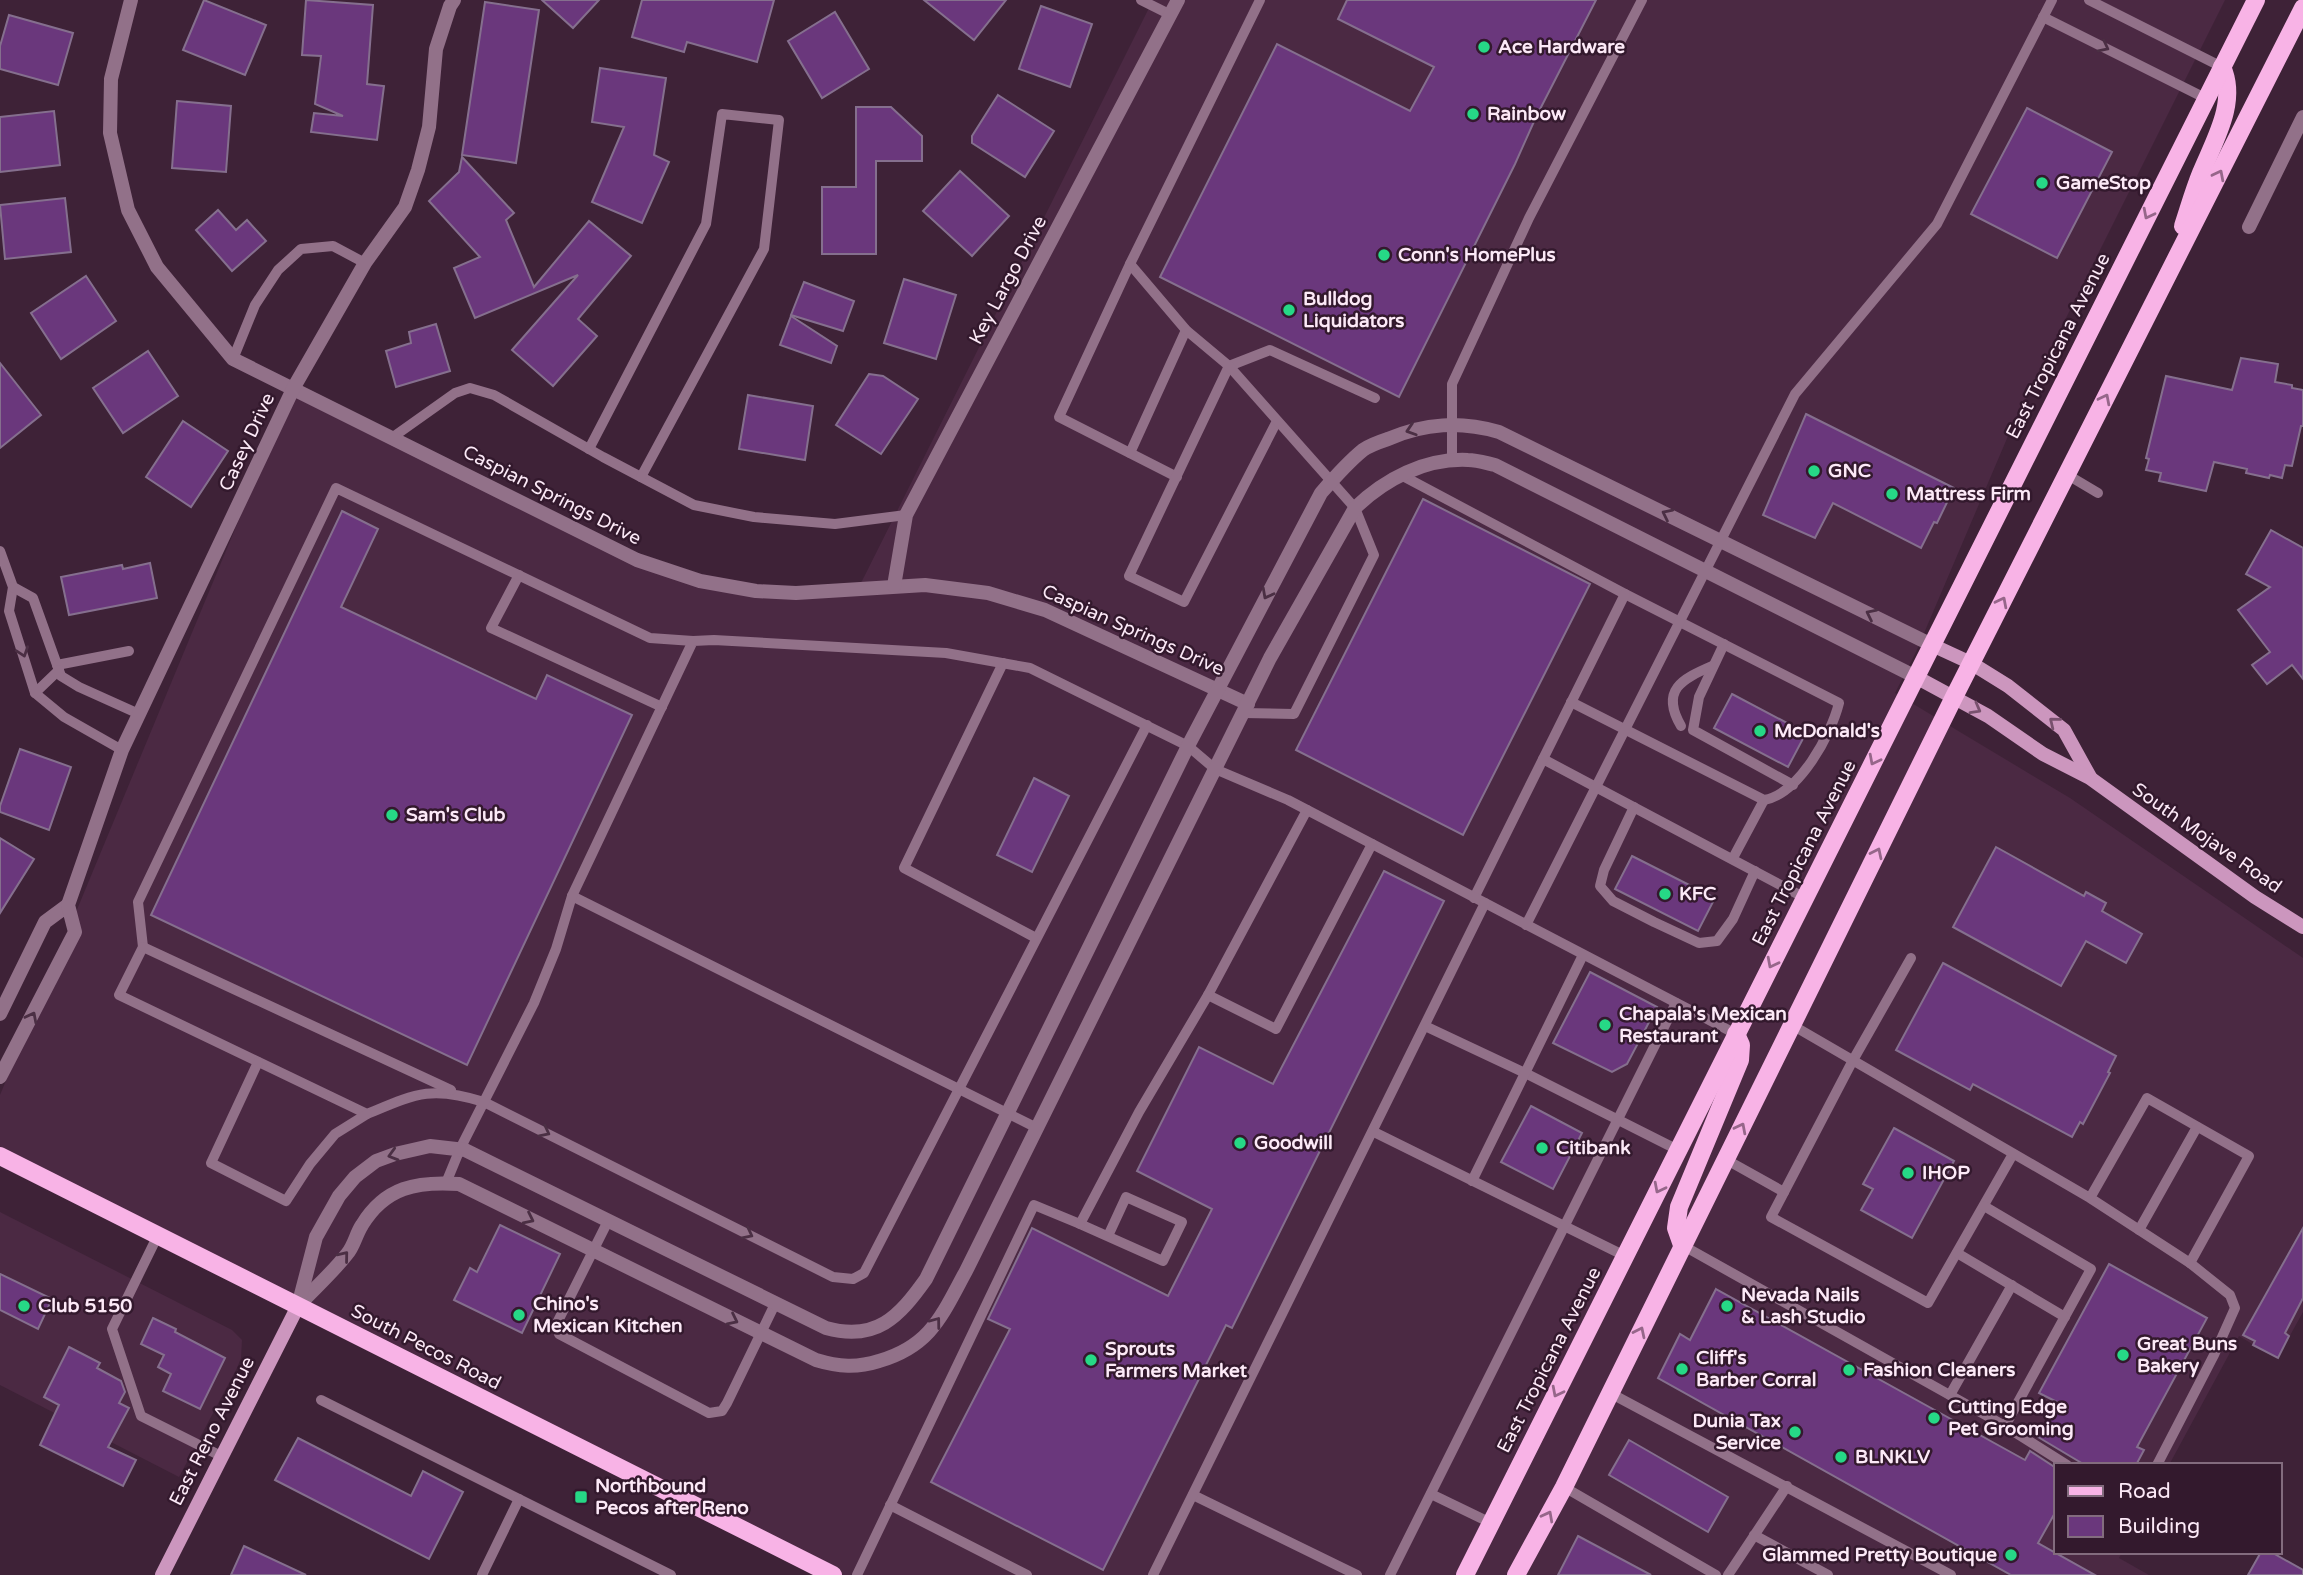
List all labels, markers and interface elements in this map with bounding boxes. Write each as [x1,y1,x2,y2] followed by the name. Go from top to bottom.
[1498,36,1625,58] place label: Ace Hardware
[1476,39,1492,55] marker: Ace Hardware
[2097,39,2109,53] one-way arrow
[1487,103,1566,125] place label: Rainbow
[1465,106,1481,122] marker: Rainbow
[2210,170,2224,182] one-way arrow
[2056,172,2151,195] place label: GameStop
[2034,175,2050,191] marker: GameStop
[2142,207,2156,219] one-way arrow
[965,212,1051,348] street label: Key Largo Drive
[1398,244,1556,266] place label: Conn's HomePlus
[1376,247,1392,263] marker: Conn's HomePlus
[2002,249,2114,443] street label: East Tropicana Avenue
[1303,288,1404,333] place label: Bulldog Liquidators
[1281,302,1297,318] marker: Bulldog Liquidators
[215,389,279,495] street label: Casey Drive
[2096,394,2110,406] one-way arrow
[1406,422,1418,437] one-way arrow
[459,441,645,549] street label: Caspian Springs Drive
[1828,460,1871,482] place label: GNC
[1806,463,1822,479] marker: GNC
[1906,483,2031,505] place label: Mattress Firm
[1884,486,1900,502] marker: Mattress Firm
[1662,509,1674,523] one-way arrow
[1039,580,1227,680] street label: Caspian Springs Drive
[1261,587,1275,599] one-way arrow
[1994,597,2008,609] one-way arrow
[1866,609,1878,623] one-way arrow
[15,646,29,658] one-way arrow
[1969,701,1981,715] one-way arrow
[2049,717,2061,730] one-way arrow
[1774,720,1880,742] place label: McDonald's
[1752,723,1768,739] marker: McDonald's
[1869,753,1883,765] one-way arrow
[1748,756,1860,950] street label: East Tropicana Avenue
[2128,778,2286,898] street label: South Mojave Road
[406,804,506,826] place label: Sam's Club
[384,807,400,823] marker: Sam's Club
[1869,848,1883,860] one-way arrow
[1679,883,1716,905] place label: KFC
[1657,886,1673,902] marker: KFC
[1767,956,1781,968] one-way arrow
[1619,1003,1787,1047] place label: Chapala's Mexican Restaurant
[24,1012,38,1024] one-way arrow
[1597,1017,1613,1033] marker: Chapala's Mexican Restaurant
[1732,1123,1746,1135] one-way arrow
[538,1124,550,1138] one-way arrow
[1254,1132,1333,1154] place label: Goodwill
[1232,1135,1248,1151] marker: Goodwill
[1556,1137,1631,1159] place label: Citibank
[1534,1140,1550,1156] marker: Citibank
[387,1147,399,1162] one-way arrow
[1922,1162,1970,1184] place label: IHOP
[1900,1165,1916,1181] marker: IHOP
[1653,1181,1667,1193] one-way arrow
[522,1210,534,1224] one-way arrow
[741,1226,753,1240] one-way arrow
[336,1251,349,1263] one-way arrow
[1493,1263,1605,1457] street label: East Tropicana Avenue
[1741,1284,1866,1328] place label: Nevada Nails & Lash Studio
[533,1293,683,1337] place label: Chino's Mexican Kitchen
[38,1295,132,1317] place label: Club 5150
[16,1298,32,1314] marker: Club 5150
[1719,1298,1735,1314] marker: Nevada Nails & Lash Studio
[347,1300,505,1394] street label: South Pecos Road
[511,1307,527,1323] marker: Chino's Mexican Kitchen
[726,1311,738,1325] one-way arrow
[927,1318,940,1330] one-way arrow
[1632,1327,1646,1339] one-way arrow
[2137,1333,2237,1378] place label: Great Buns Bakery
[1105,1338,1248,1382] place label: Sprouts Farmers Market
[1696,1347,1817,1391] place label: Cliff's Barber Corral
[2115,1347,2131,1363] marker: Great Buns Bakery
[1083,1352,1099,1368] marker: Sprouts Farmers Market
[165,1353,259,1509] street label: East Reno Avenue
[1863,1359,2015,1381] place label: Fashion Cleaners
[1674,1361,1690,1377] marker: Cliff's Barber Corral
[1841,1362,1857,1378] marker: Fashion Cleaners
[1551,1384,1565,1397] one-way arrow
[1948,1396,2074,1441] place label: Cutting Edge Pet Grooming
[1692,1410,1781,1454] place label: Dunia Tax Service
[1926,1410,1942,1426] marker: Cutting Edge Pet Grooming
[1787,1424,1803,1440] marker: Dunia Tax Service
[1855,1446,1931,1468] place label: BLNKLV
[1833,1449,1849,1465] marker: BLNKLV
[2054,1463,2282,1554] legend
[595,1475,749,1519] place label: Northbound Pecos after Reno
[2118,1479,2171,1504] text: Road
[573,1489,589,1505] marker: Northbound Pecos after Reno
[1540,1511,1553,1524] one-way arrow
[2118,1514,2200,1539] text: Building
[1762,1544,1997,1567] place label: Glammed Pretty Boutique
[2003,1547,2019,1563] marker: Glammed Pretty Boutique

